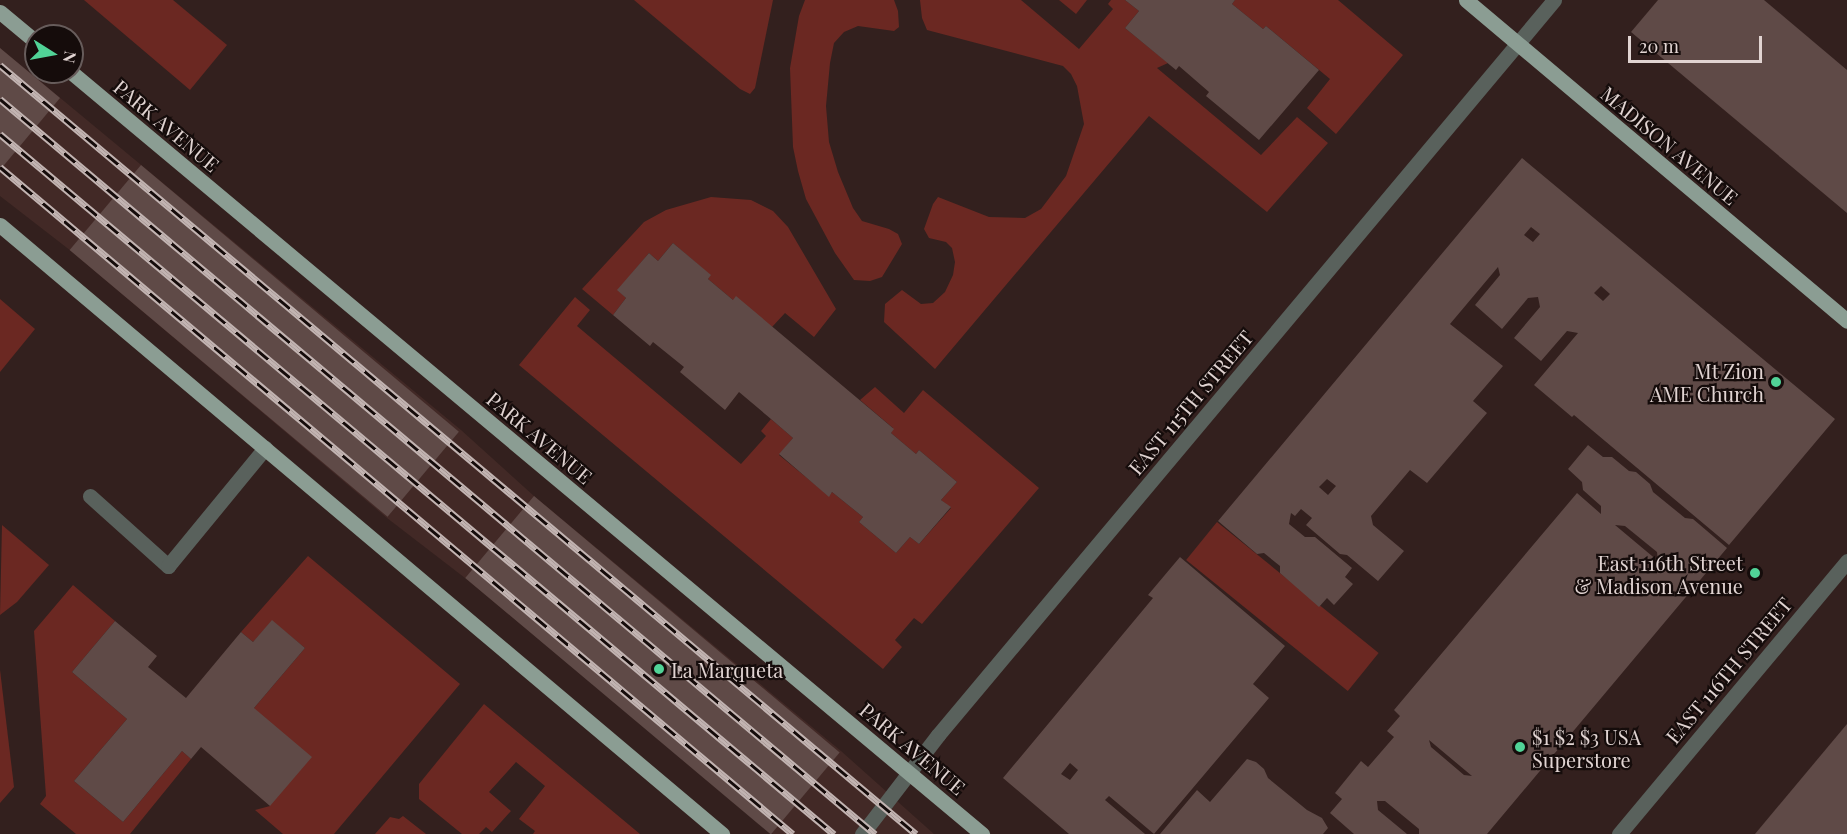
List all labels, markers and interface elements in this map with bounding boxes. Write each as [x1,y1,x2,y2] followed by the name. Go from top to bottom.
[24,24,84,84] north arrow
[1631,24,1764,62] scale bar
[1639,34,1679,58] text: 20 m
[59,49,82,65] text: N
[109,74,225,176] street label: PARK AVENUE
[1597,81,1743,209] street label: MADISON AVENUE
[1123,325,1257,479] street label: EAST 115TH STREET
[1650,358,1764,405] place label: Mt Zion AME Church
[1769,375,1783,389] marker: Mt Zion AME Church
[482,386,598,488] street label: PARK AVENUE
[1574,550,1743,597] place label: East 116th Street & Madison Avenue
[1748,566,1762,580] marker: East 116th Street & Madison Avenue
[1660,592,1796,748] street label: EAST 116TH STREET
[671,657,784,681] place label: La Marqueta
[652,662,666,676] marker: La Marqueta
[855,697,971,799] street label: PARK AVENUE
[1532,724,1641,771] place label: $1 $2 $3 USA Superstore
[1513,740,1527,754] marker: $1 $2 $3 USA Superstore

